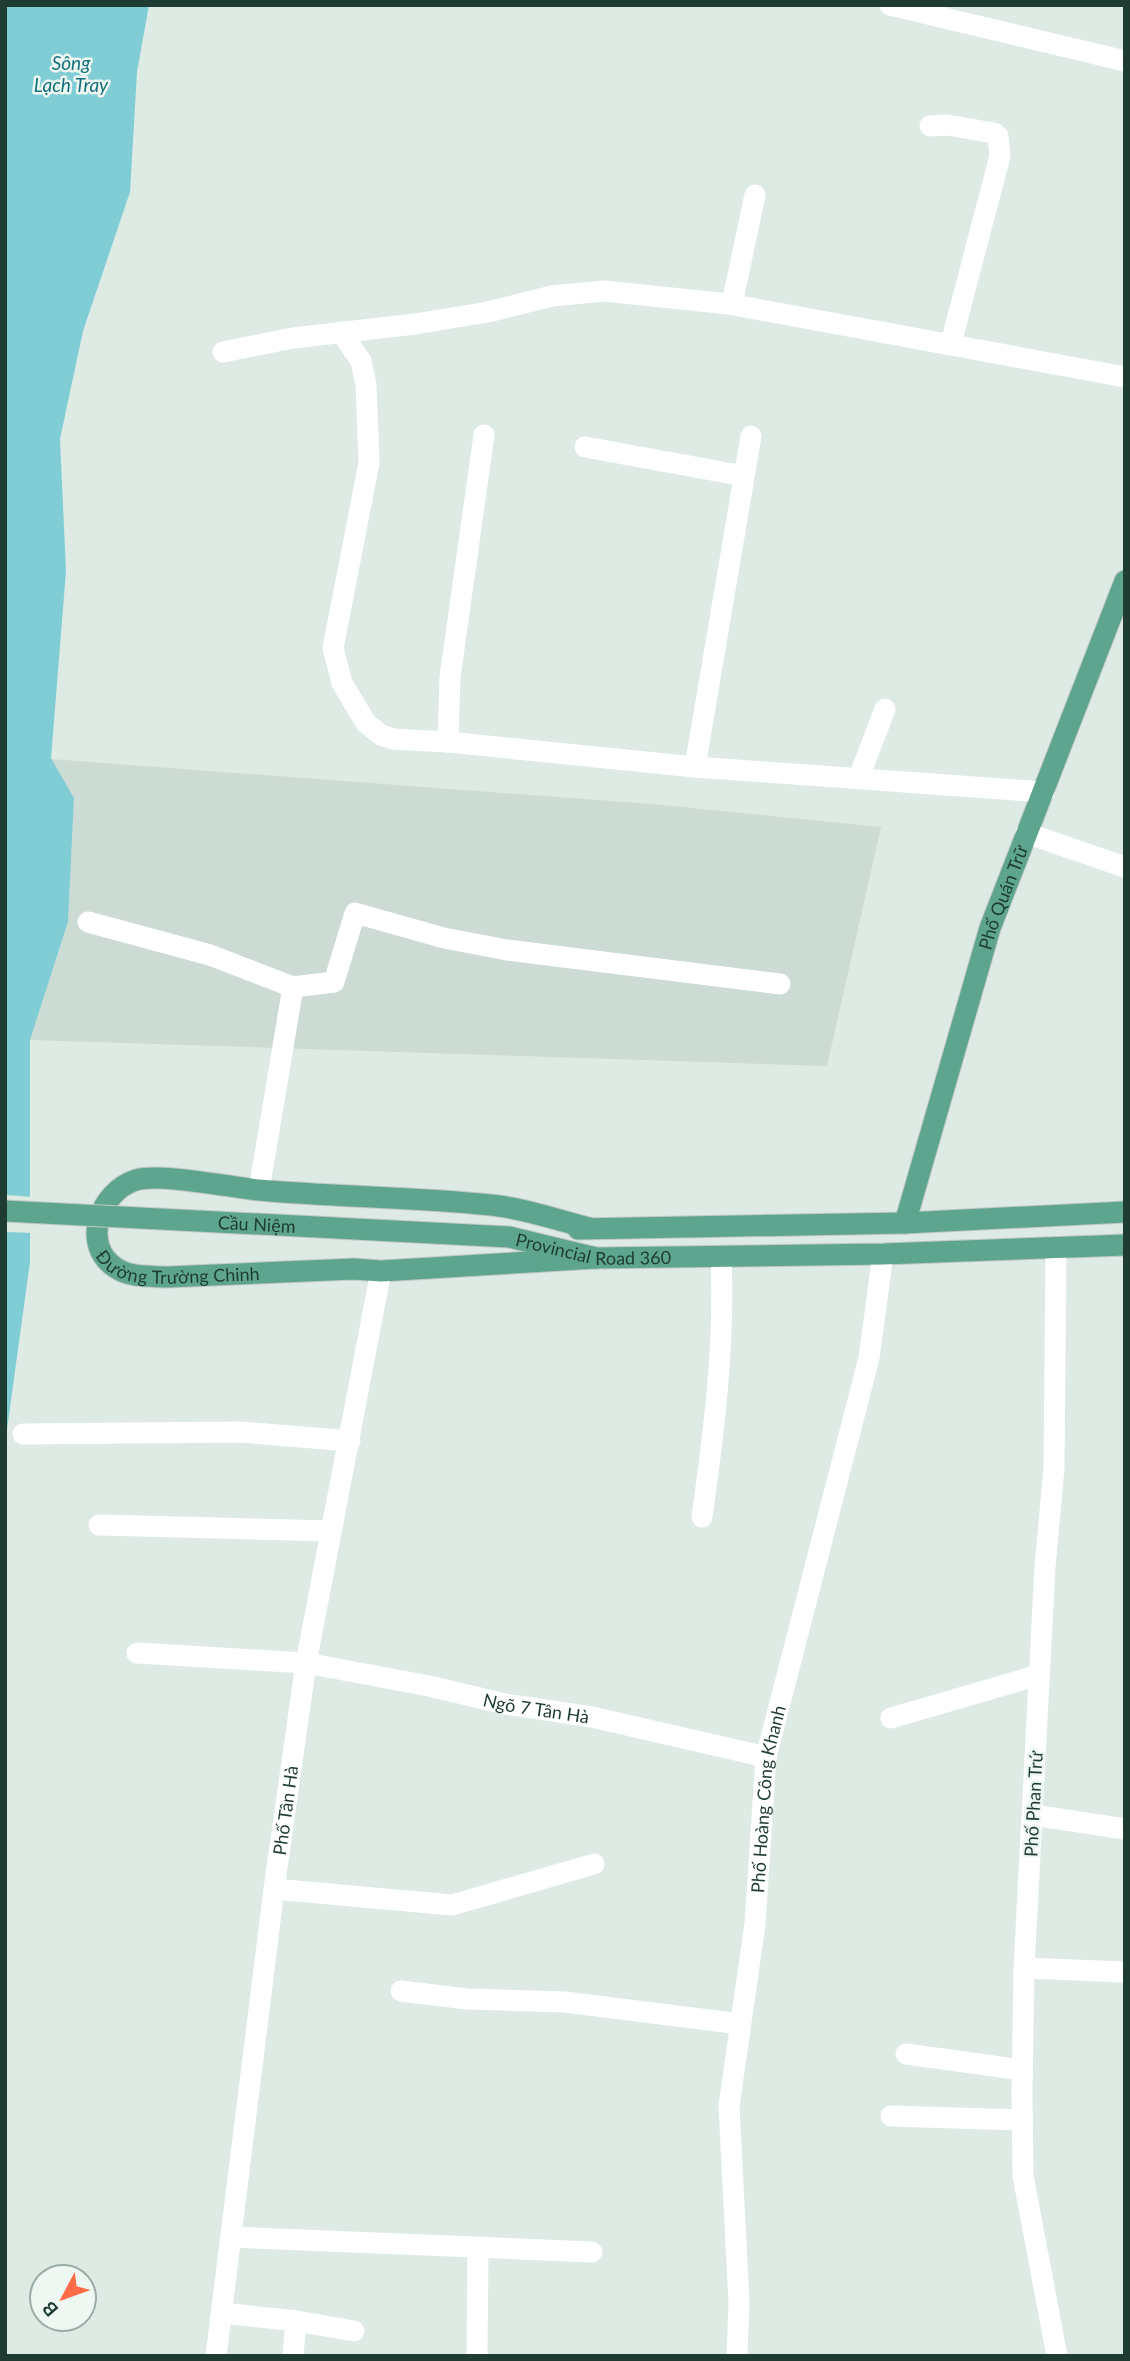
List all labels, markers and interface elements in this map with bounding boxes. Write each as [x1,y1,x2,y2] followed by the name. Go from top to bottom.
[34,51,109,96] water label: Sông Lạch Tray
[973,842,1032,952] street label: Phố Quán Trữ
[217,1211,296,1237] street label: Cầu Niệm
[514,1228,671,1269] street label: Provincial Road 360
[92,1245,260,1288] street label: Đường Trường Chinh
[481,1688,591,1727] street label: Ngõ 7 Tân Hà
[746,1703,790,1894] street label: Phố Hoàng Công Khanh
[1019,1750,1047,1858] street label: Phố Phan Trứ
[268,1764,302,1857] street label: Phố Tân Hà
[28,2263,98,2333] north arrow
[37,2297,63,2322] text: B

